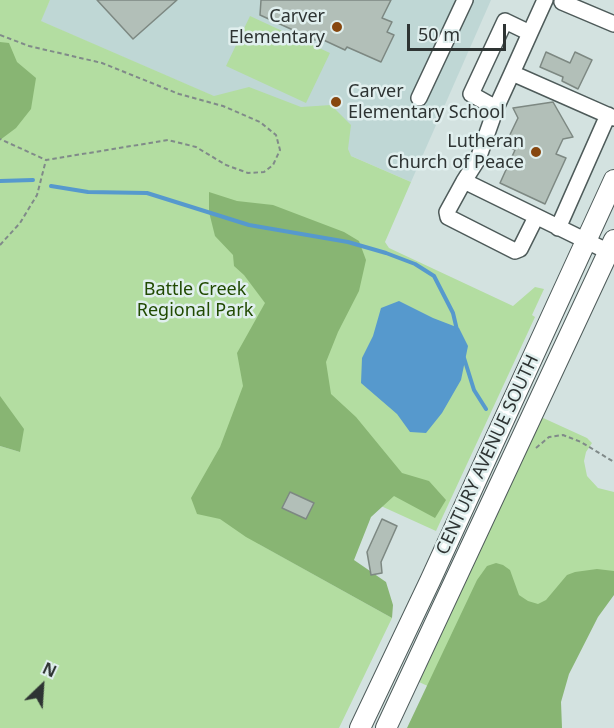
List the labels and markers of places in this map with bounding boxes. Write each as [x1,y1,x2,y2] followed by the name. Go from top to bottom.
[229,6,325,48] place label: Carver Elementary
[330,20,344,34] marker: Carver Elementary
[348,81,505,124] place label: Carver Elementary School
[329,95,343,109] marker: Carver Elementary School
[387,131,524,174] place label: Lutheran Church of Peace
[529,145,543,159] marker: Lutheran Church of Peace

